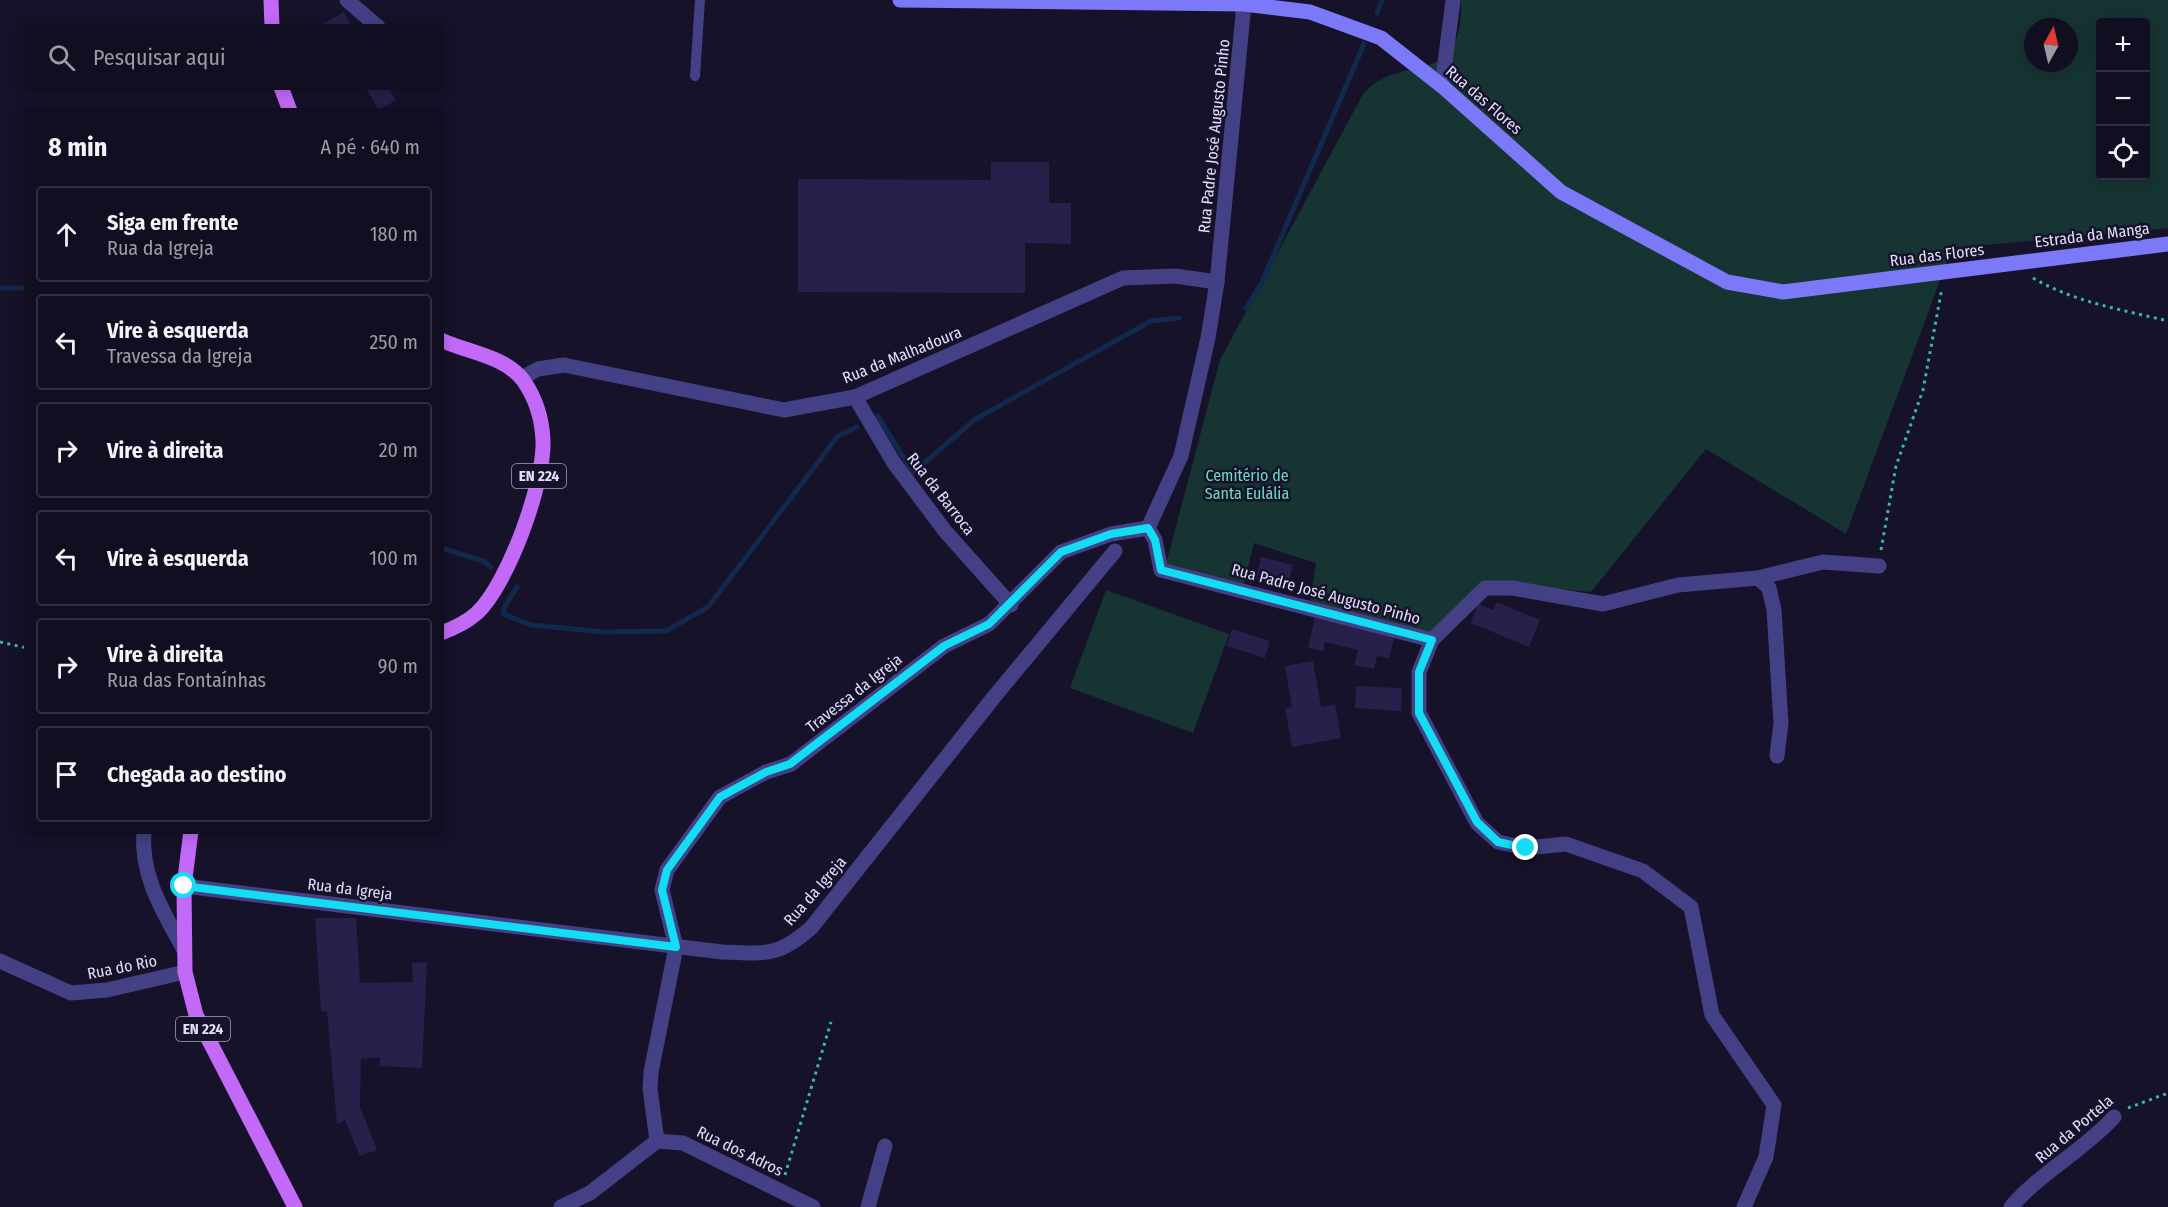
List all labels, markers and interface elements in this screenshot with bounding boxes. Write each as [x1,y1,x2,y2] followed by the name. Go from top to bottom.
[2024,18,2078,72] north arrow
[2096,18,2150,180] map controls
[2096,18,2150,72] button: +
[24,24,444,90] search box
[1194,38,1234,234] street label: Rua Padre José Augusto Pinho
[45,41,78,74] icon: search
[93,44,225,71] text: Pesquisar aqui
[1442,62,1526,138] street label: Rua das Flores
[2096,72,2150,126] button: −
[2096,126,2150,180] button: locate
[48,132,107,163] text: 8 min
[321,135,420,159] text: A pé · 640 m
[107,209,238,236] text: Siga em frente
[50,218,83,251] icon: ahead
[2034,219,2151,251] street label: Estrada da Manga
[370,222,418,246] text: 180 m
[107,236,214,260] text: Rua da Igreja
[1889,240,1985,270] street label: Rua das Flores
[107,317,249,344] text: Vire à esquerda
[840,322,964,388] street label: Rua da Malhadoura
[50,326,83,359] icon: left
[370,330,418,354] text: 250 m
[107,344,252,368] text: Travessa da Igreja
[50,434,83,467] icon: right
[107,437,223,464] text: Vire à direita
[379,438,418,462] text: 20 m
[903,449,979,539] street label: Rua da Barroca
[512,464,566,488] road number: EN 224
[1205,466,1289,503] park label: Cemitério de Santa Eulália
[50,542,83,575] icon: left
[107,545,249,572] text: Vire à esquerda
[369,546,418,570] text: 100 m
[1229,560,1423,628] street label: Rua Padre José Augusto Pinho
[107,641,223,668] text: Vire à direita
[50,650,83,683] icon: right
[802,650,906,736] street label: Travessa da Igreja
[378,654,418,678] text: 90 m
[107,668,266,692] text: Rua das Fontaínhas
[50,758,83,791] icon: arrive
[107,761,287,788] text: Chegada ao destino
[1512,834,1538,860] route end
[780,852,850,929] street label: Rua da Igreja
[170,872,196,898] route start
[306,874,394,904] street label: Rua da Igreja
[86,951,158,983] street label: Rua do Rio
[176,1017,230,1041] road number: EN 224
[2031,1091,2117,1167] street label: Rua da Portela
[694,1122,786,1180] street label: Rua dos Adros

